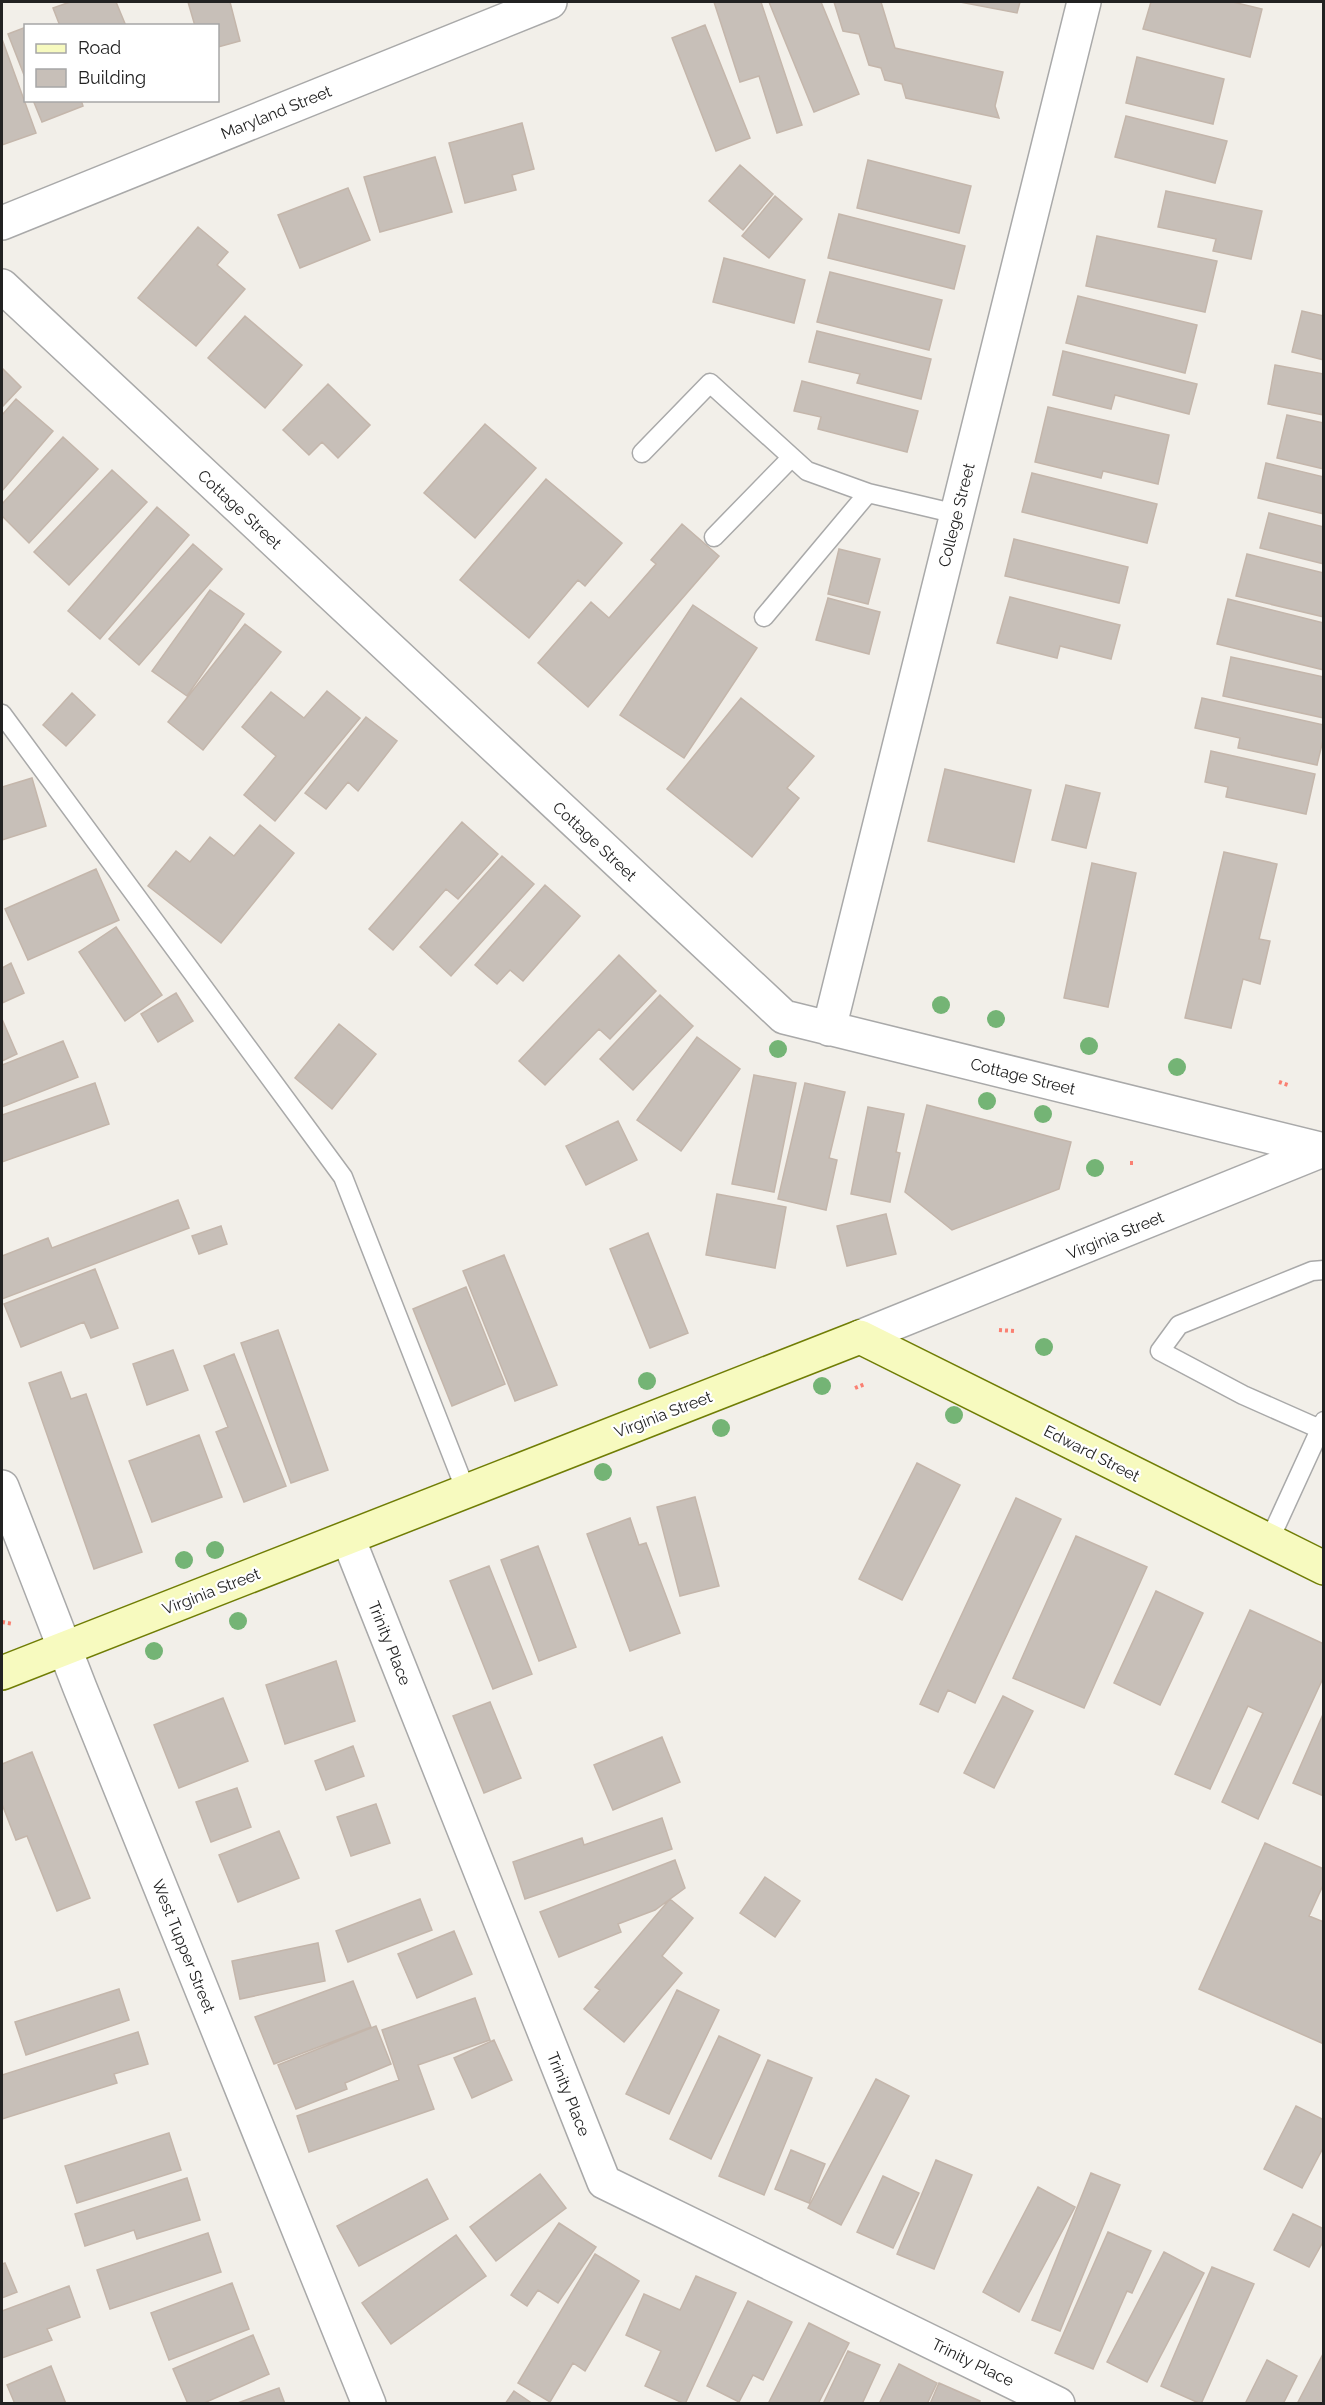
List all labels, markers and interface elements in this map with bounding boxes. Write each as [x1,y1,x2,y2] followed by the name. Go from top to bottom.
[24,24,219,102] legend
[78,37,121,58] text: Road
[78,67,146,88] text: Building
[218,81,335,143] street label: Maryland Street
[934,461,979,569] street label: College Street
[194,466,286,553] street label: Cottage Street
[549,798,641,885] street label: Cottage Street
[968,1054,1078,1099] street label: Cottage Street
[1064,1207,1167,1264] street label: Virginia Street
[612,1387,715,1442] street label: Virginia Street
[1041,1421,1143,1486] street label: Edward Street
[160,1564,263,1619] street label: Virginia Street
[364,1598,415,1688] street label: Trinity Place
[148,1877,219,2016] street label: West Tupper Street
[543,2049,594,2139] street label: Trinity Place
[929,2334,1017,2391] street label: Trinity Place

